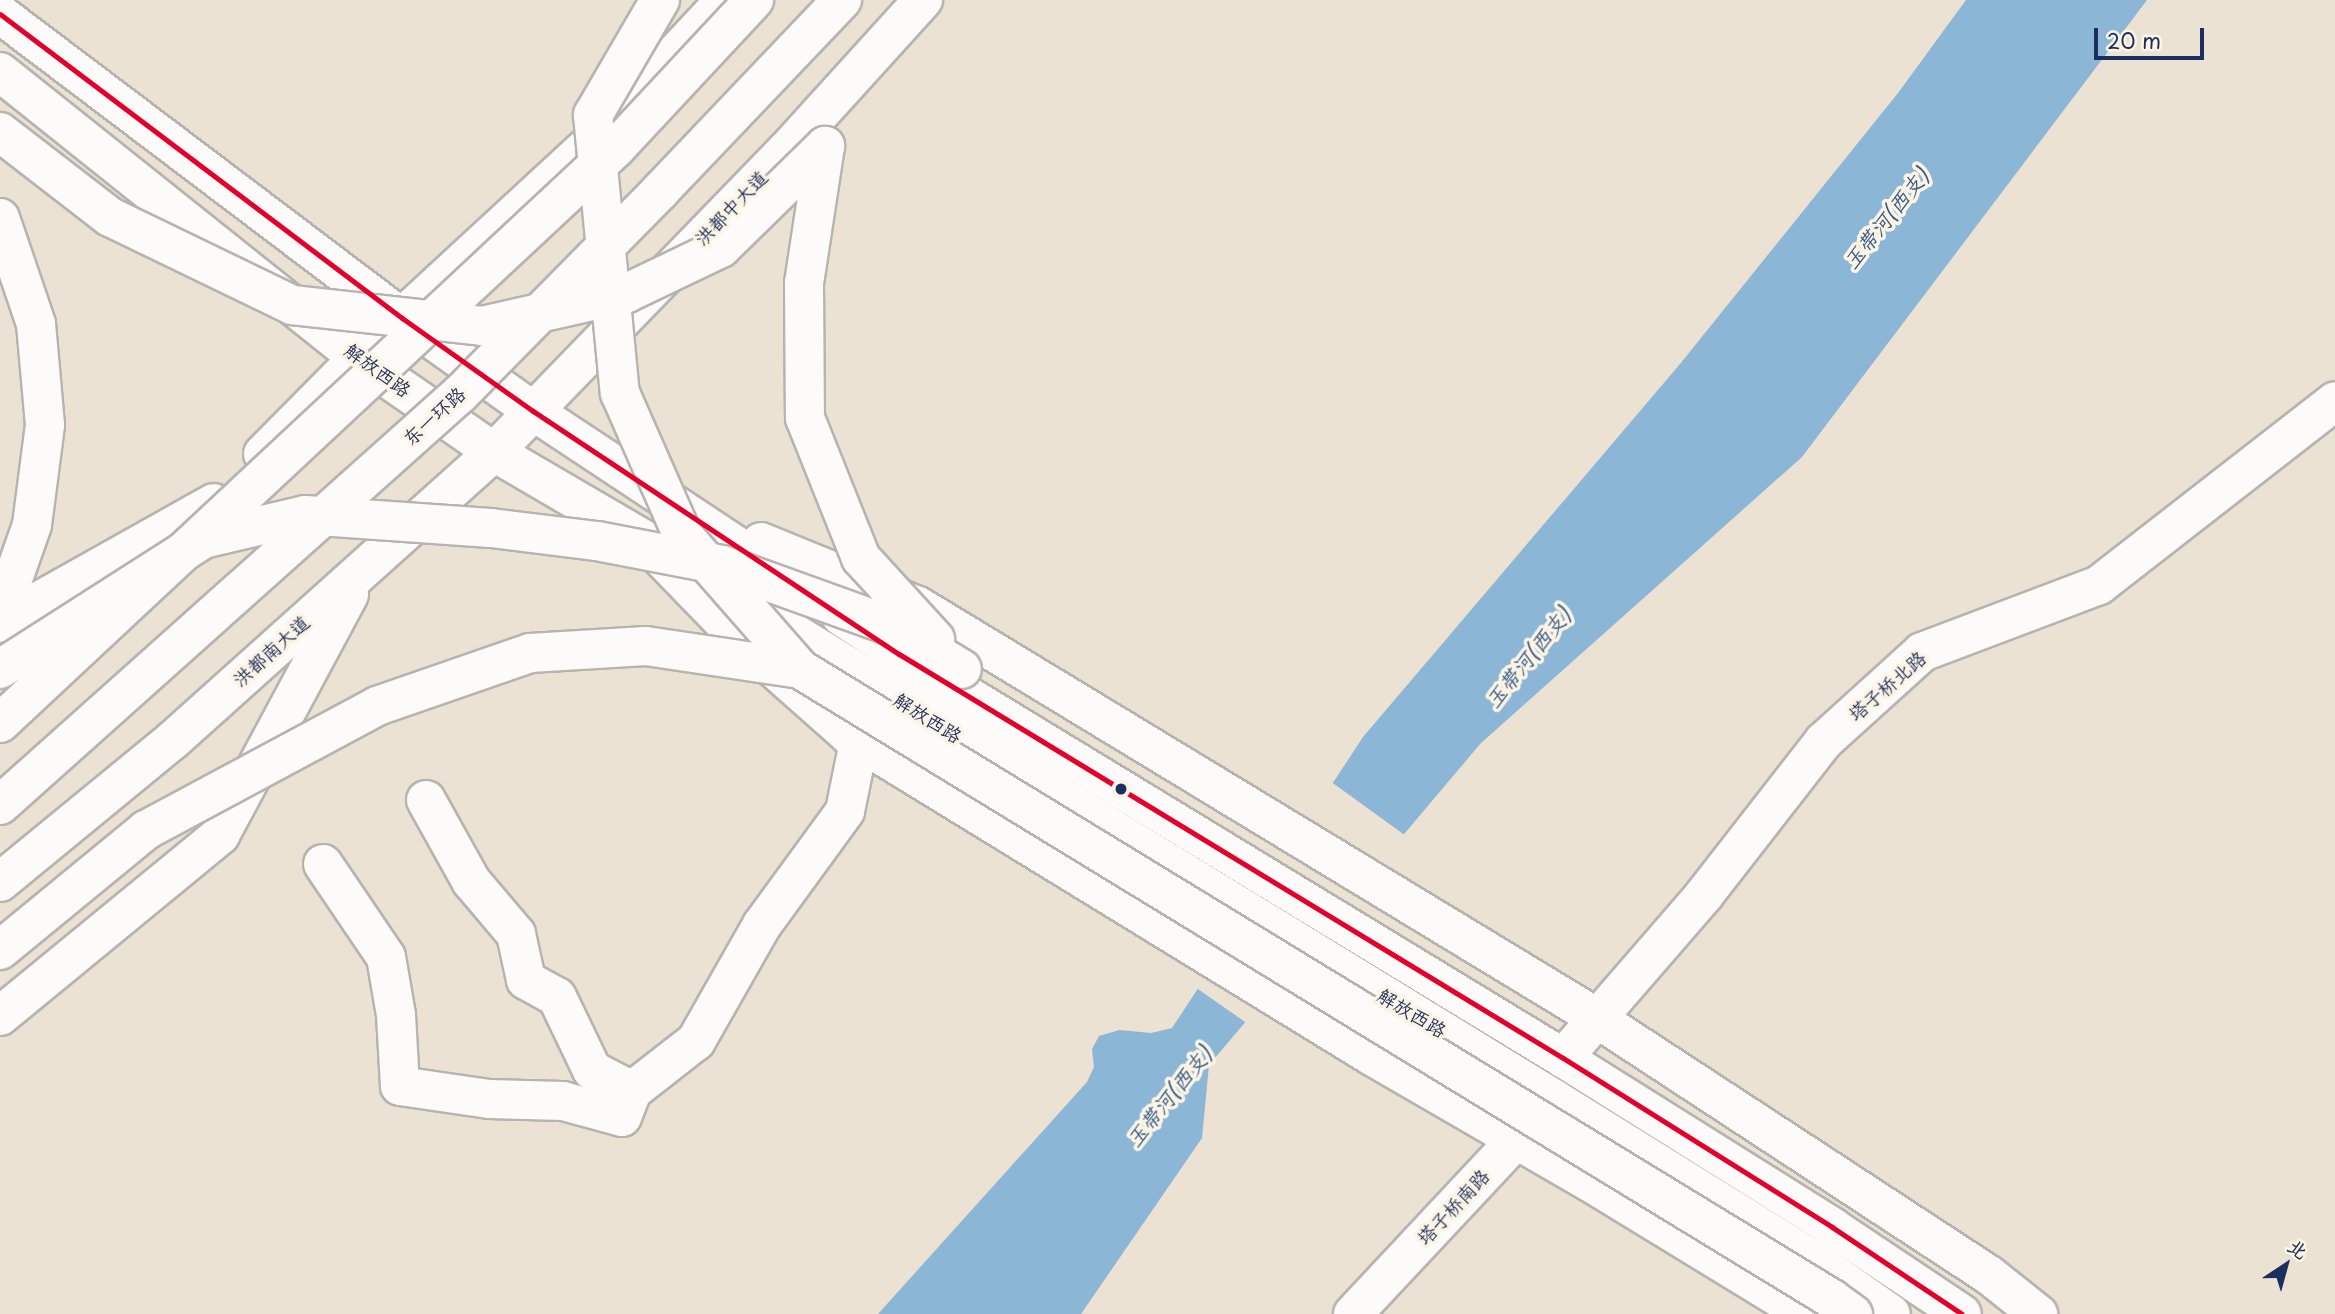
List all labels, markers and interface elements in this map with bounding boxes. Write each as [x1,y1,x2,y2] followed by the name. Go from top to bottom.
[2097,14,2207,58] scale bar
[2107,24,2161,56] text: 20 m
[1837,163,1933,273] water label: 玉带河(西支)
[690,166,772,250] street label: 洪都中大道
[341,338,415,402] street label: 解放西路
[398,382,470,450] street label: 东一环路
[1479,602,1575,712] water label: 玉带河(西支)
[228,611,314,691] street label: 洪都南大道
[1844,646,1930,726] street label: 塔子桥北路
[890,688,966,748] street label: 解放西路
[1114,782,1128,796] unlabelled marker
[1374,984,1450,1042] street label: 解放西路
[1120,1041,1216,1151] water label: 玉带河(西支)
[1412,1164,1494,1250] street label: 塔子桥南路
[2251,1230,2321,1300] north arrow
[2282,1231,2314,1265] text: 北

